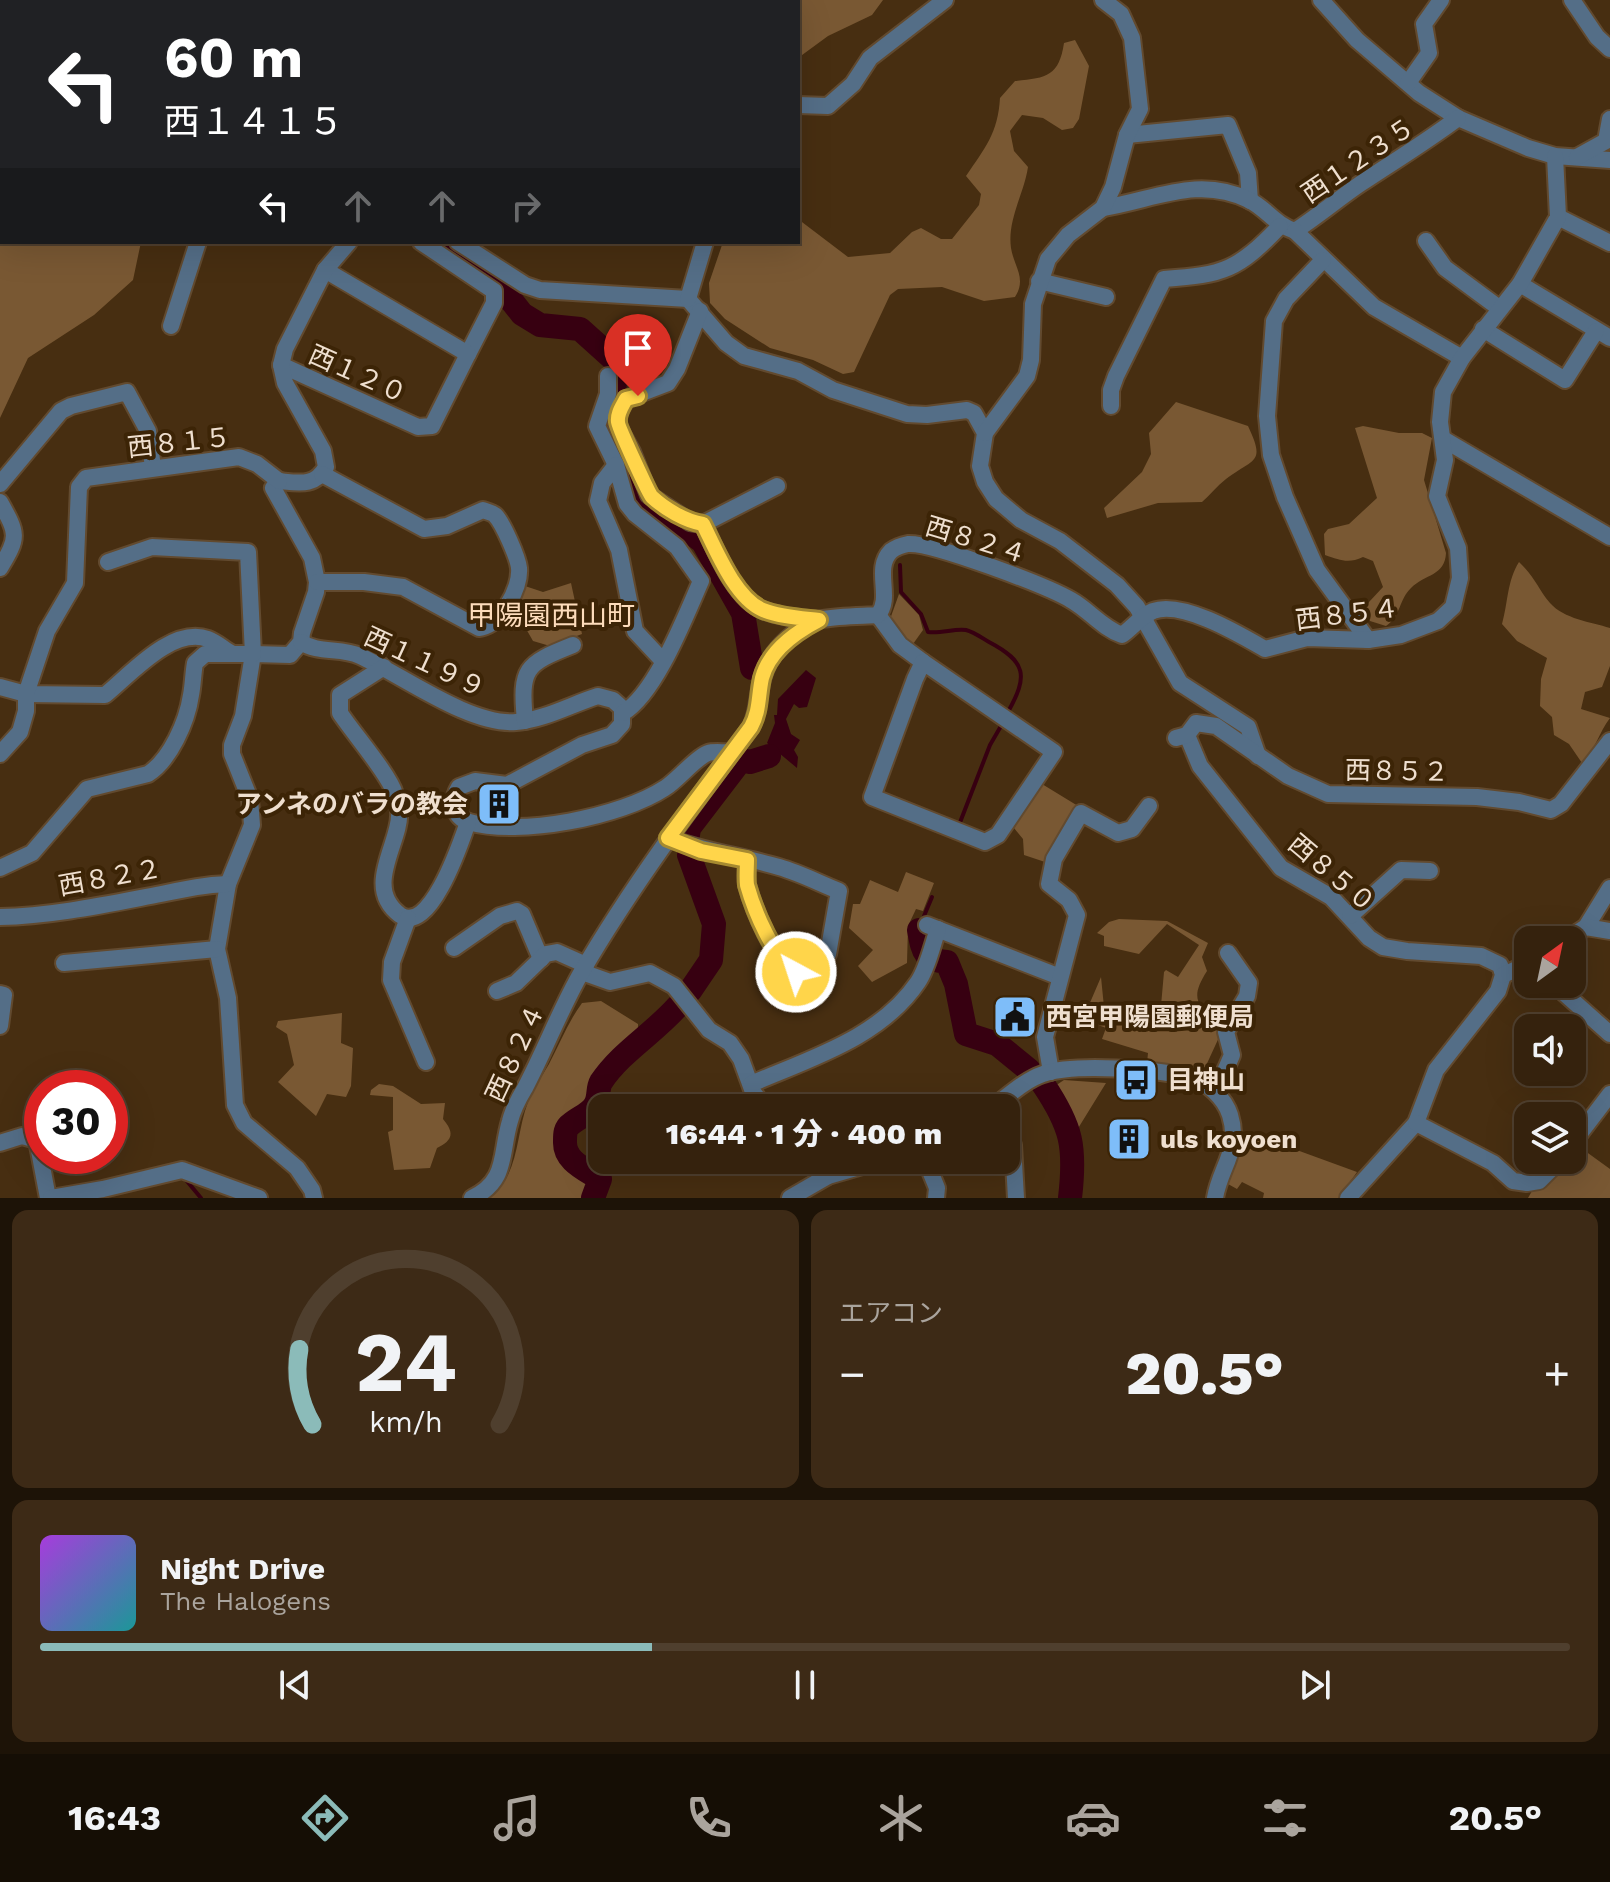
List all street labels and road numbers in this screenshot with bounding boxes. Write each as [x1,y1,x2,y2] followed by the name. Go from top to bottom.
[1296,111,1420,209] street label: 西１２３５
[304,339,412,409] street label: 西１２０
[126,422,232,462] street label: 西８１５
[922,510,1030,570] street label: 西８２４
[1294,593,1400,635] street label: 西８５４
[360,621,490,703] street label: 西１１９９
[1345,755,1449,787] street label: 西８５２
[1283,828,1381,918] street label: 西８５０
[56,853,164,901] street label: 西８２２
[479,1000,551,1106] street label: 西８２４

